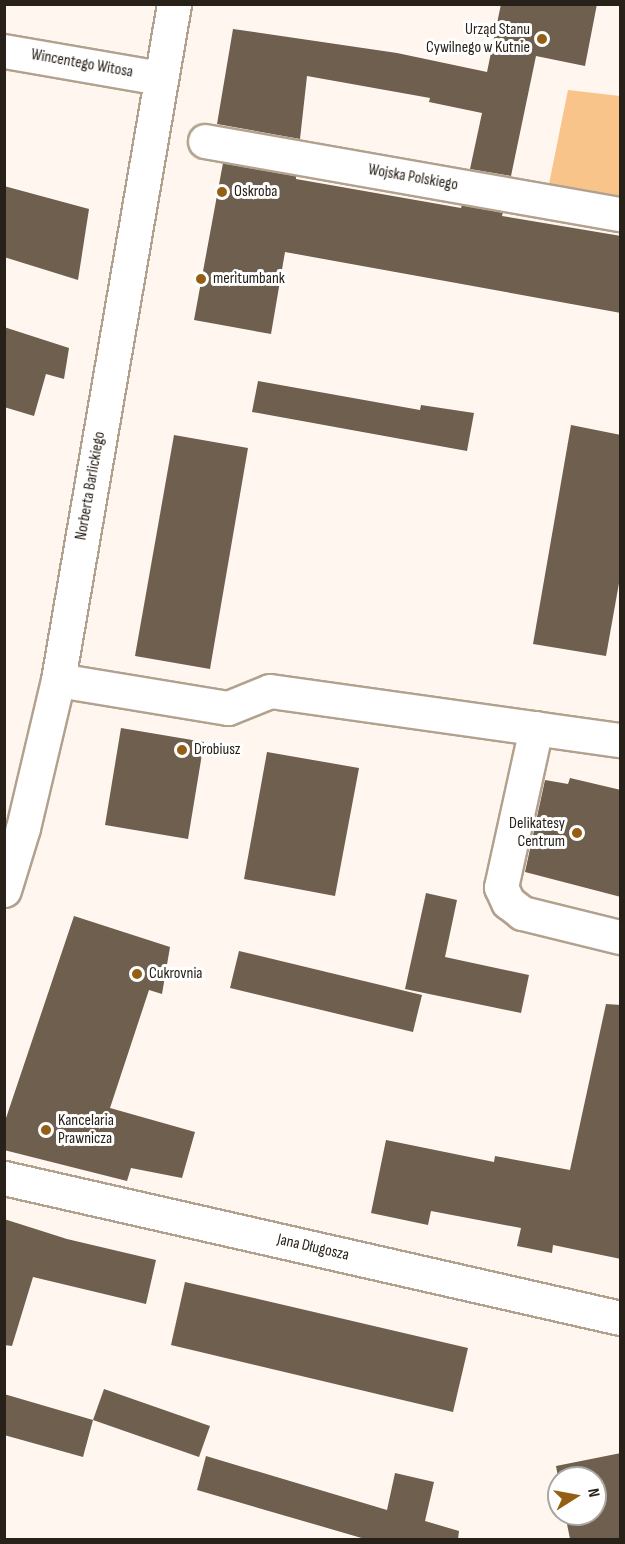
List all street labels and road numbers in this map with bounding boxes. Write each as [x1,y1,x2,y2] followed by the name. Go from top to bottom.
[29,46,135,82] street label: Wincentego Witosa
[367,161,459,195] street label: Wojska Polskiego
[72,430,110,542] street label: Norberta Barlickiego
[275,1230,351,1266] street label: Jana Długosza

